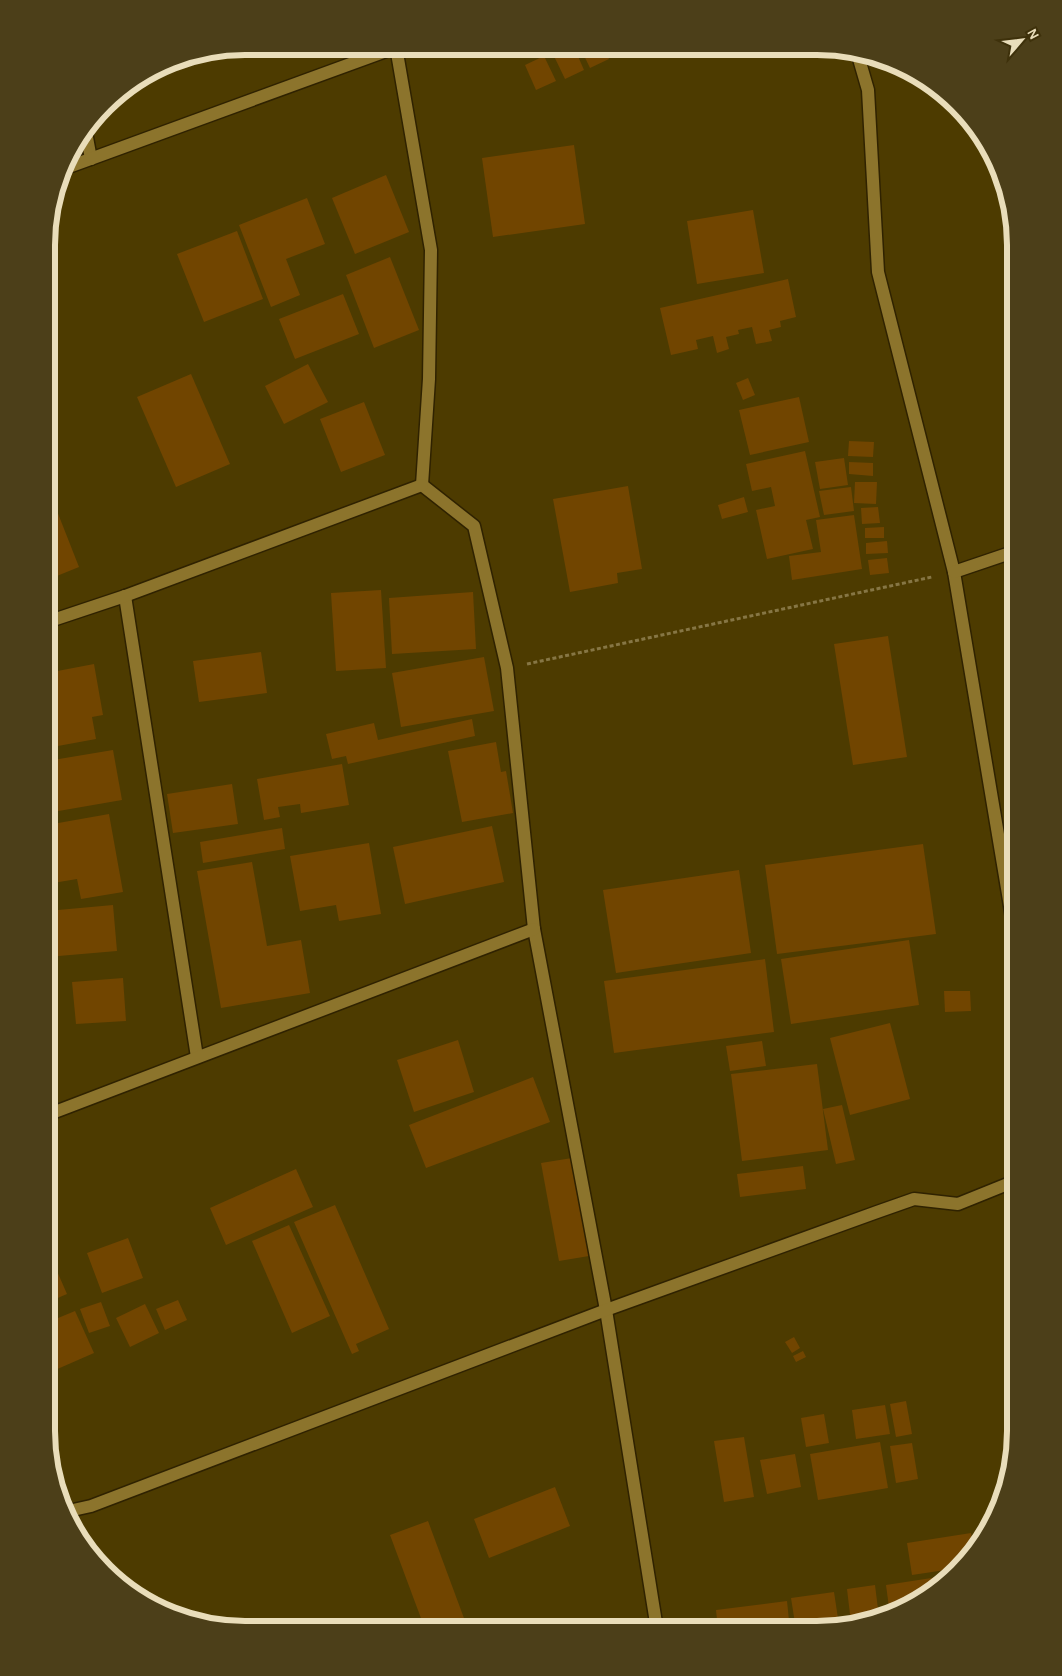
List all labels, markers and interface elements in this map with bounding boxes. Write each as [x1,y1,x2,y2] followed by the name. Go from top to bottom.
[997,15,1047,65] north arrow
[1023,26,1043,43] text: N

